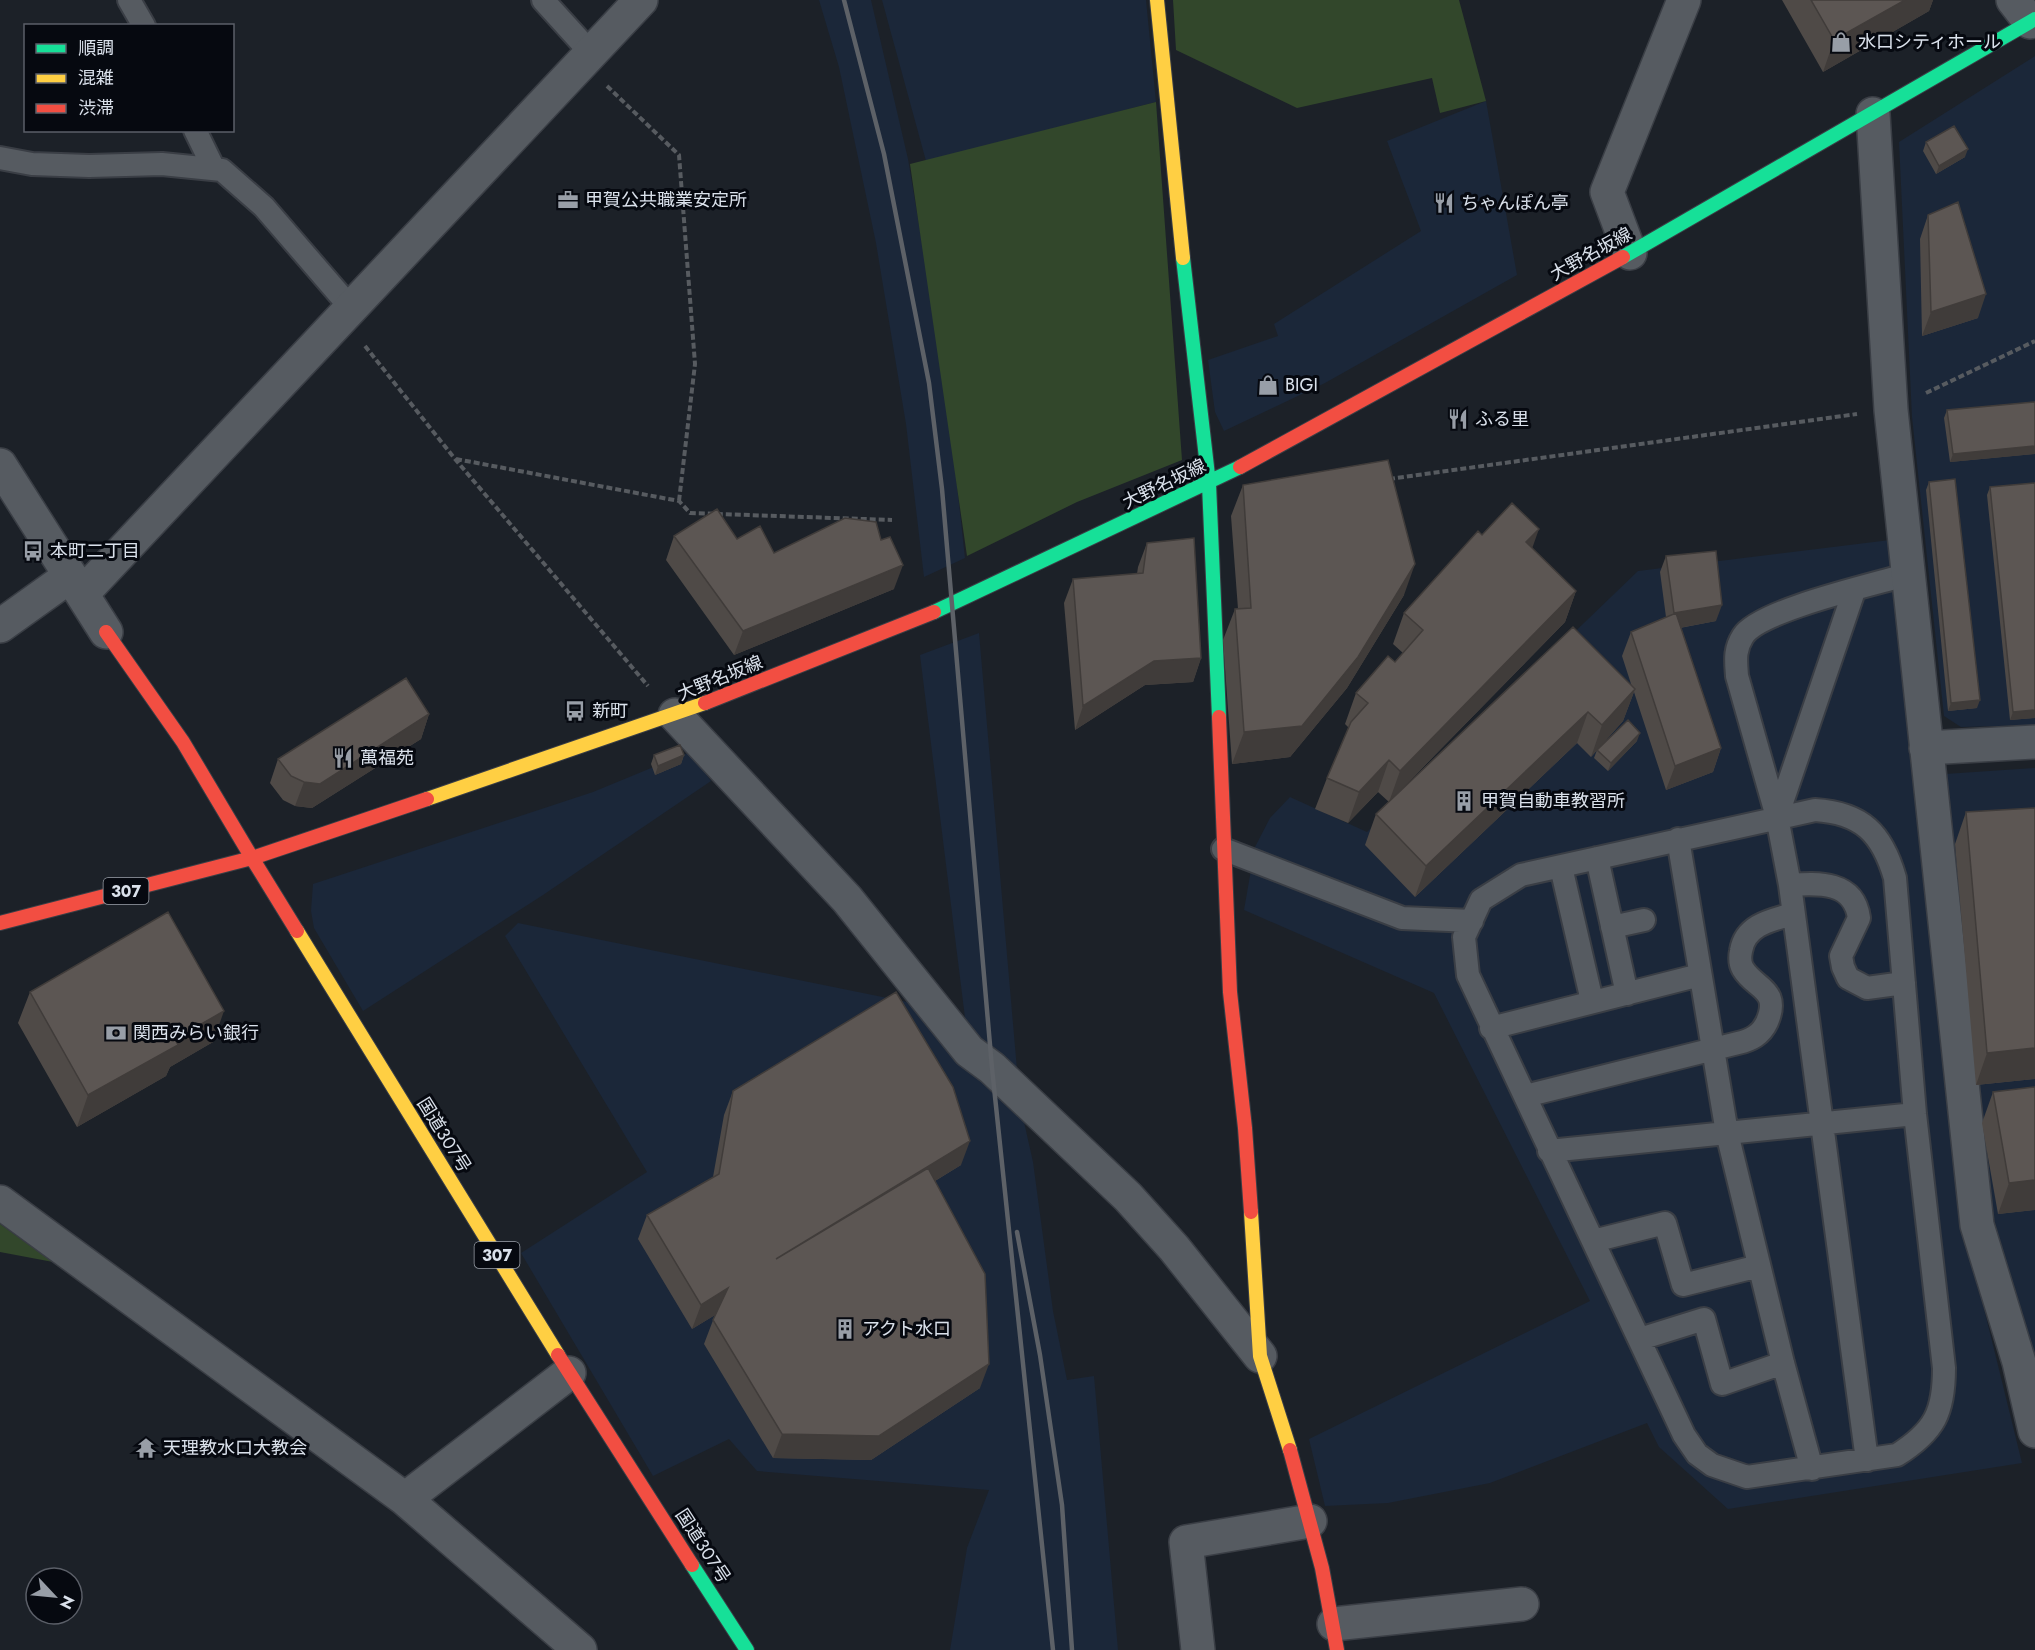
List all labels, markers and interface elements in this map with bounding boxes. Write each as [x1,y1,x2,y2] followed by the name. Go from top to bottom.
[24,24,234,132] legend
[1858,29,2001,55] place label: 水口シティホール
[1829,30,1853,54] shop icon: 水口シティホール
[78,35,114,61] text: 順調
[78,65,114,91] text: 混雑
[78,95,114,121] text: 渋滞
[585,187,747,213] place label: 甲賀公共職業安定所
[556,188,580,212] office icon: 甲賀公共職業安定所
[1461,190,1569,216] place label: ちゃんぽん亭
[1432,191,1456,215] restaurant icon: ちゃんぽん亭
[1545,221,1637,287] street label: 大野名坂線
[1285,372,1318,398] place label: BIGI
[1256,373,1280,397] shop icon: BIGI
[1475,406,1529,432] place label: ふる里
[1446,407,1470,431] restaurant icon: ふる里
[1118,453,1210,515] street label: 大野名坂線
[50,538,140,564] place label: 本町二丁目
[21,539,45,563] bus stop icon: 本町二丁目
[673,649,767,707] street label: 大野名坂線
[592,698,628,724] place label: 新町
[563,699,587,723] bus stop icon: 新町
[360,745,414,771] place label: 萬福苑
[331,746,355,770] restaurant icon: 萬福苑
[1481,788,1625,814] place label: 甲賀自動車教習所
[1452,789,1476,813] building icon: 甲賀自動車教習所
[104,878,148,904] road number: 307
[133,1020,259,1046] place label: 関西みらい銀行
[104,1021,128,1045] bank icon: 関西みらい銀行
[411,1092,477,1178] street label: 国道307号
[474,1242,520,1268] road number: 307
[862,1316,951,1342] place label: アクト水口
[833,1317,857,1341] building icon: アクト水口
[163,1435,307,1461] place label: 天理教水口大教会
[134,1436,158,1460] temple icon: 天理教水口大教会
[669,1504,737,1588] street label: 国道307号
[24,1566,84,1626] north arrow
[54,1592,80,1613] text: N

